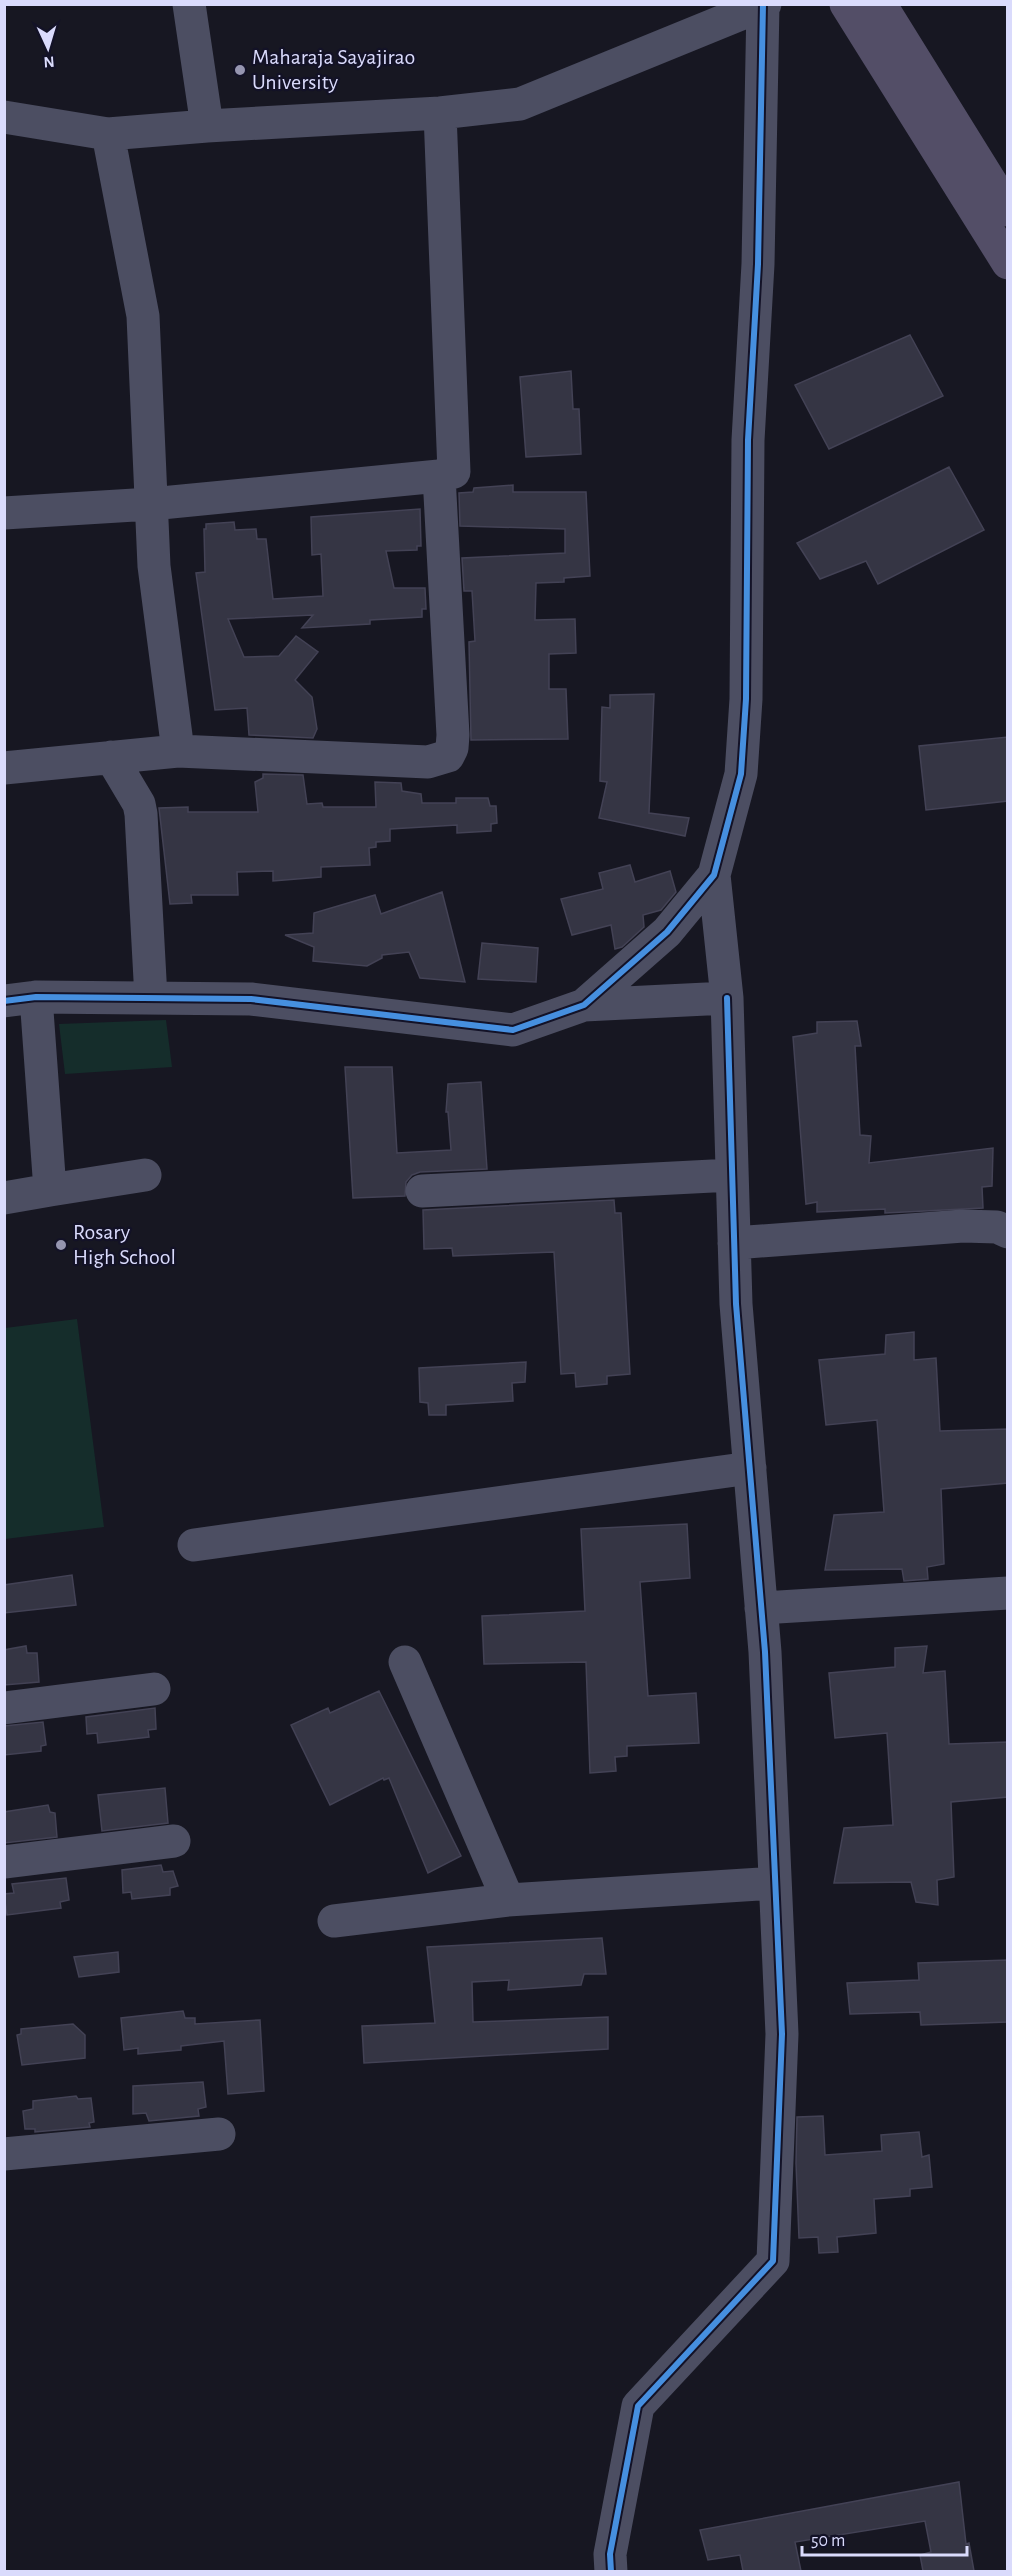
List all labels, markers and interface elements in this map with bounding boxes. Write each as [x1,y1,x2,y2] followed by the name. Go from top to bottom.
[18,18,78,78] north arrow
[252,46,415,93] place label: Maharaja Sayajirao University
[43,54,55,70] text: N
[233,63,247,77] marker: Maharaja Sayajirao University
[73,1221,176,1268] place label: Rosary High School
[54,1238,68,1252] marker: Rosary High School
[802,2519,967,2557] scale bar
[811,2532,845,2550] text: 50 m

